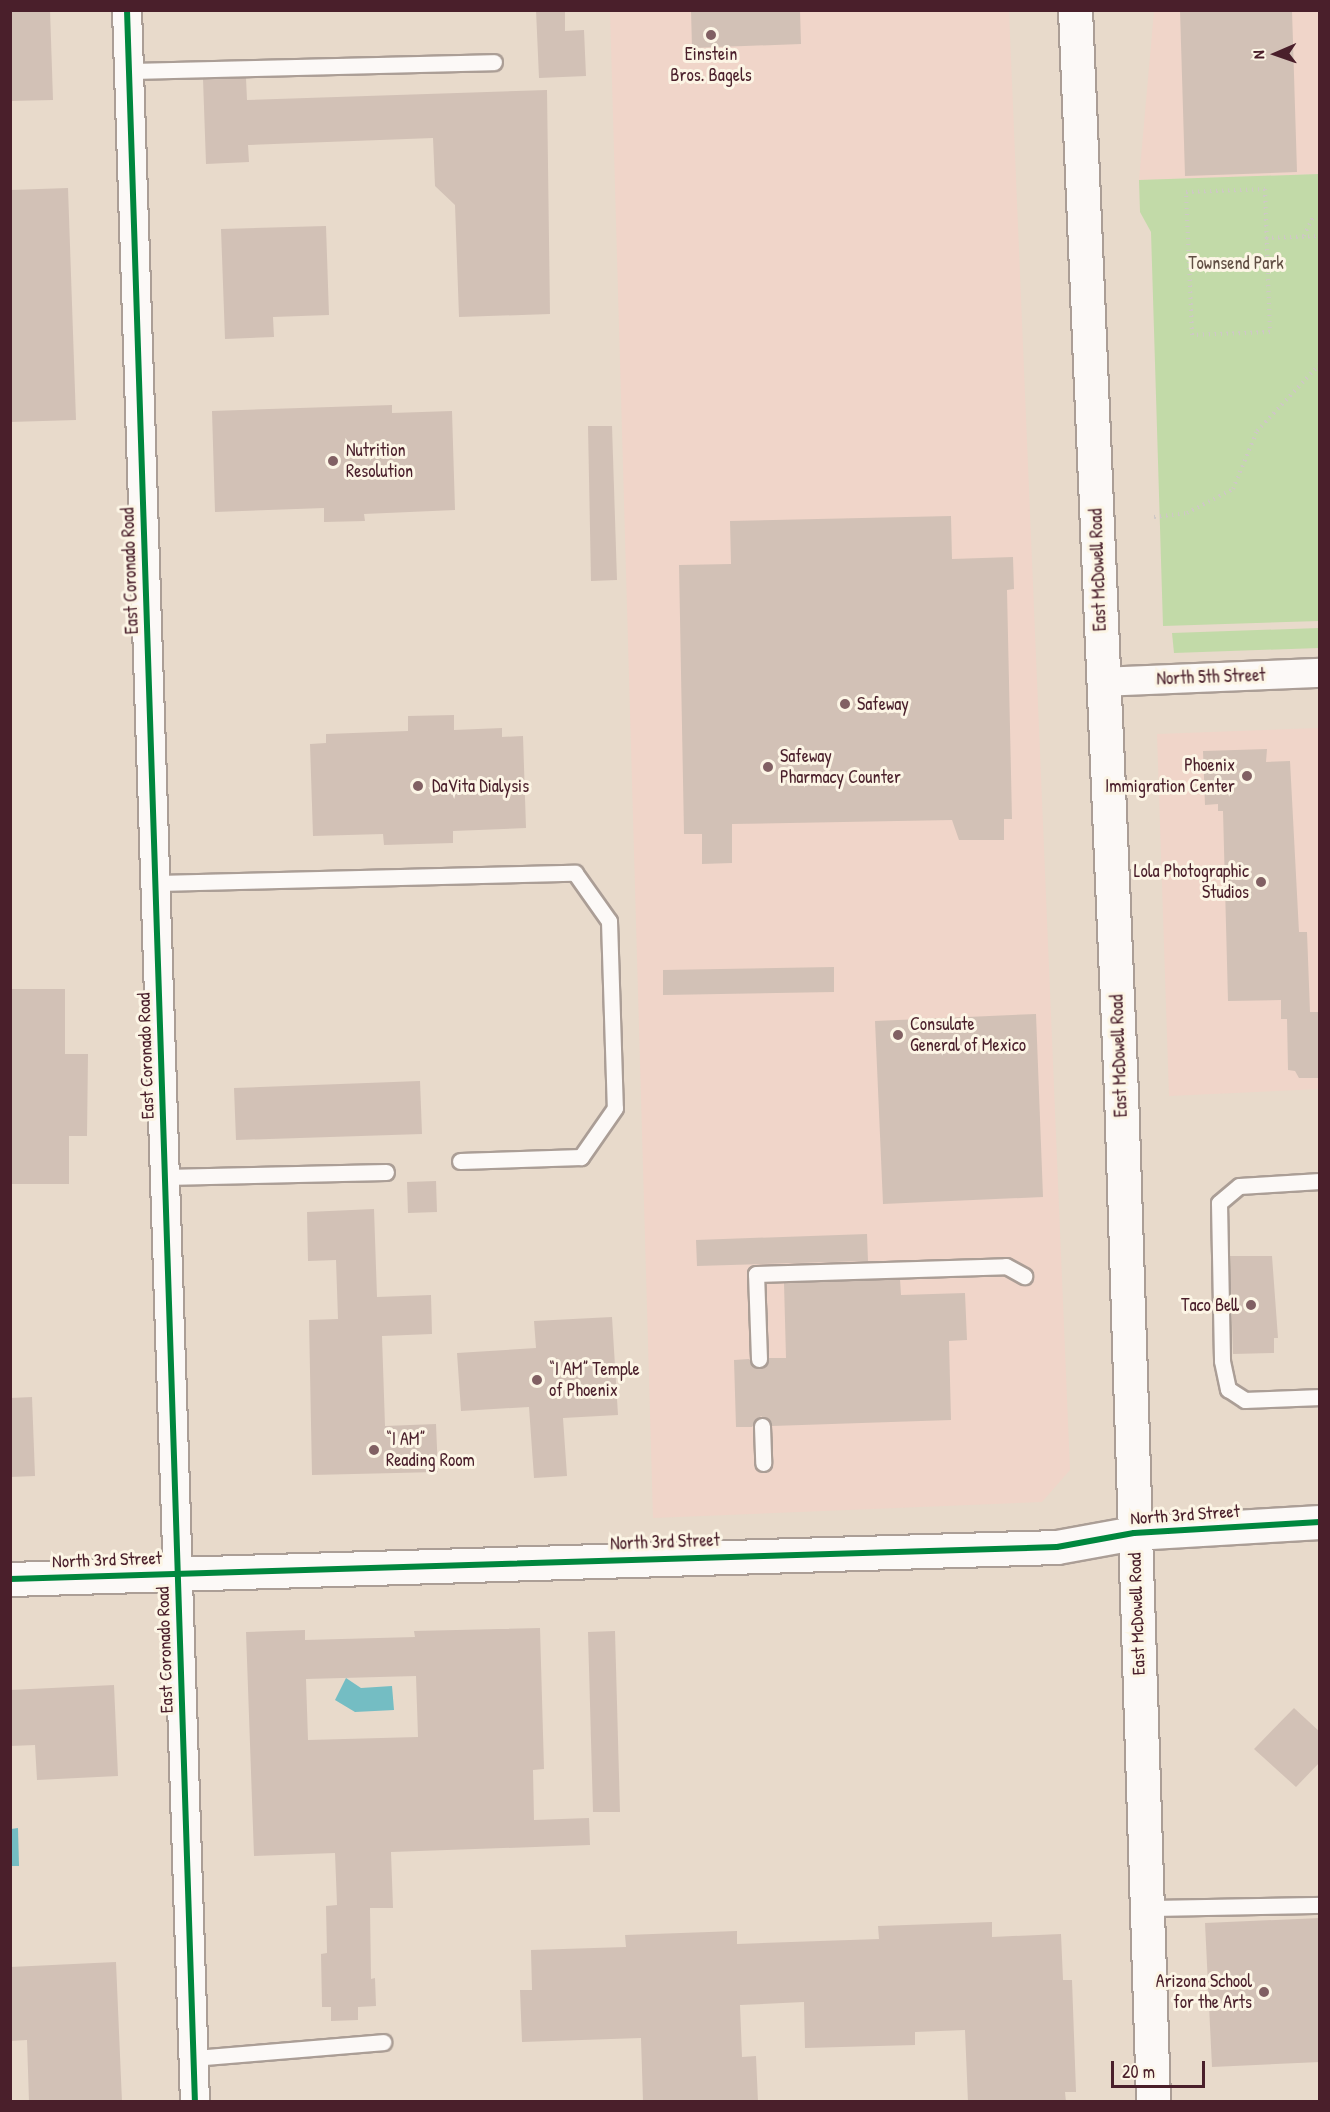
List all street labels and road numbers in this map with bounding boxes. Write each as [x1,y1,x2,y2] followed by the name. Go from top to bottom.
[117,507,143,635] street label: East Coronado Road
[1085,508,1111,632] street label: East McDowell Road
[1156,664,1266,690] street label: North 5th Street
[133,992,159,1120] street label: East Coronado Road
[1106,994,1132,1118] street label: East McDowell Road
[1130,1500,1240,1530] street label: North 3rd Street
[610,1529,720,1555] street label: North 3rd Street
[52,1547,162,1573] street label: North 3rd Street
[1124,1552,1150,1676] street label: East McDowell Road
[152,1586,178,1714] street label: East Coronado Road

